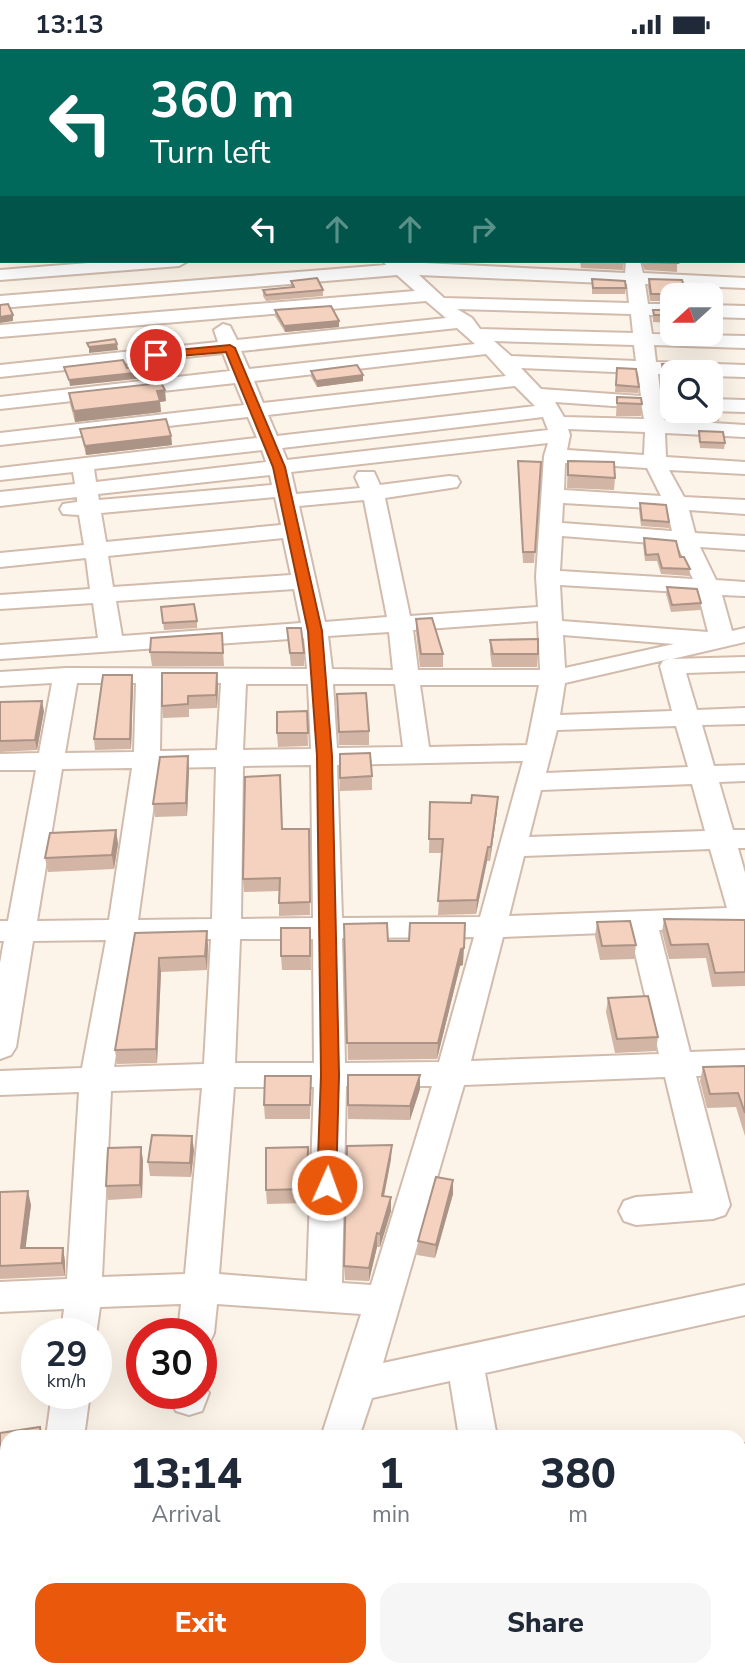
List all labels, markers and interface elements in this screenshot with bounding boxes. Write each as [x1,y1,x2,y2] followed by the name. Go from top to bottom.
[35,7,104,42] text: 13:13
[150,67,294,134] text: 360 m
[35,77,126,168] icon: left
[150,131,270,174] text: Turn left
[245,210,283,248] icon: left
[318,210,356,248] icon: ahead
[391,210,429,248] icon: ahead
[464,210,502,248] icon: right
[660,283,723,347] north arrow
[660,283,723,423] map controls
[126,325,186,385] pin
[137,336,175,374] icon: arrive
[660,360,723,423] button: search
[290,1148,364,1222] position arrow
[126,1318,217,1409] speed limit sign: 30
[45,1331,88,1378] text: 29
[47,1369,86,1393] text: km/h
[130,1446,242,1503] text: 13:14
[378,1446,404,1503] text: 1
[540,1446,616,1503] text: 380
[151,1499,221,1530] text: Arrival
[372,1499,410,1530] text: min
[568,1499,588,1530] text: m
[35,1583,366,1663] button: Exit
[380,1583,711,1663] button: Share

